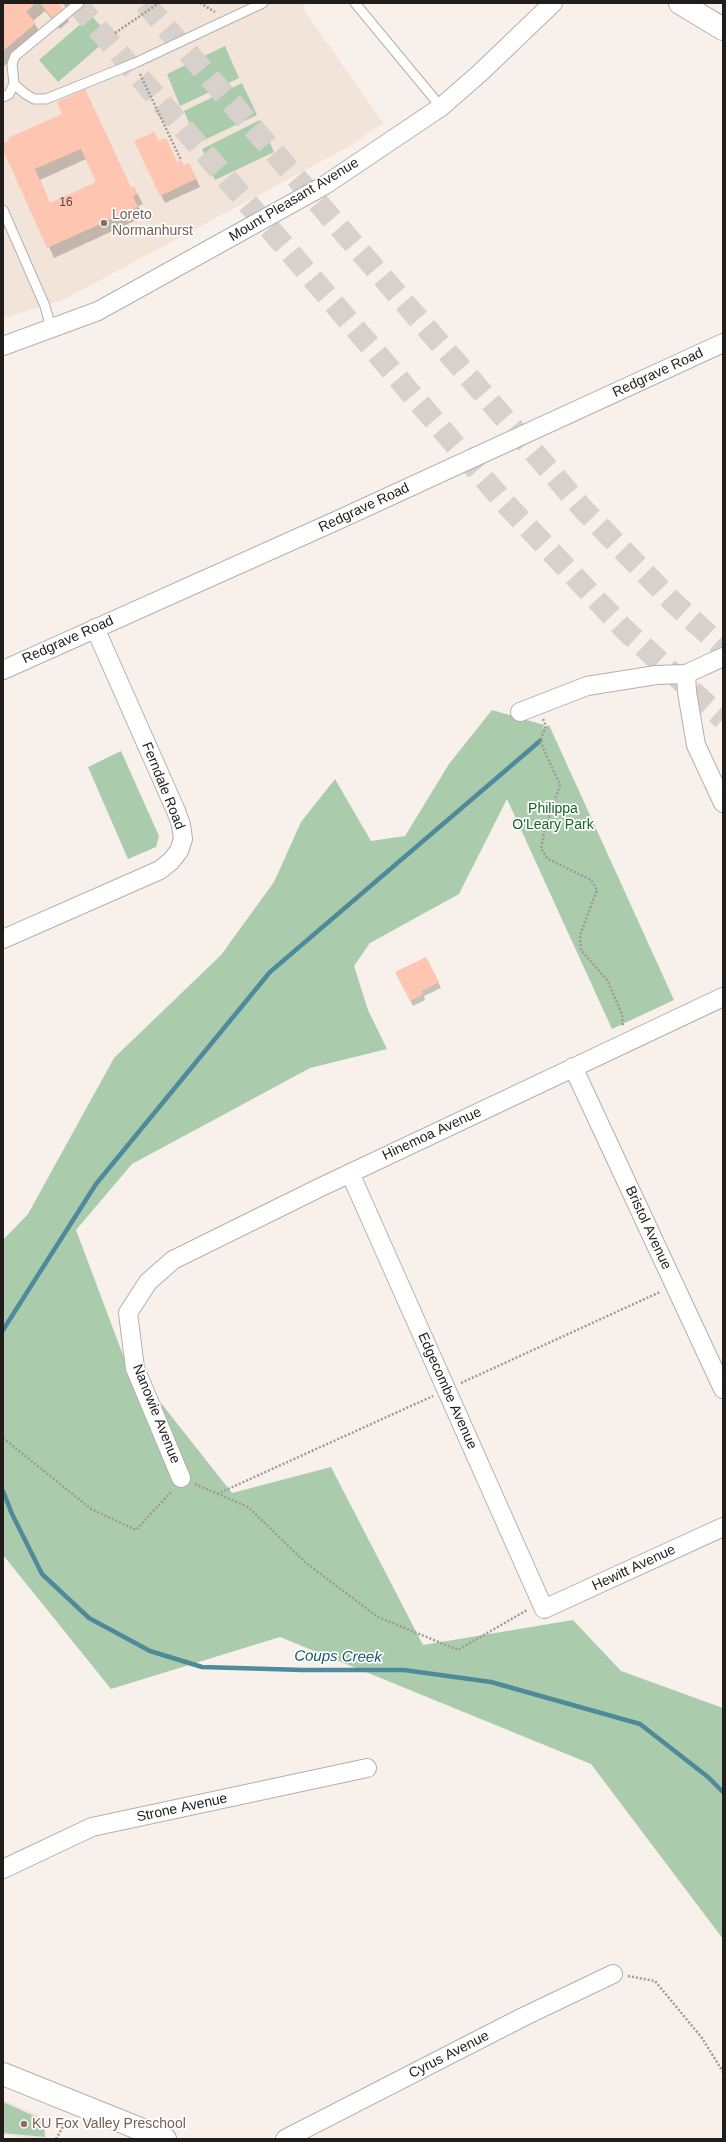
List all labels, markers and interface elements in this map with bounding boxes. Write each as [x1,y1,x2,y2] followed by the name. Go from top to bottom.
[226,155,362,245] street label: Mount Pleasant Avenue
[59,196,73,210] house number: 16
[112,207,193,240] place label: Loreto Normanhurst
[99,218,109,228] marker: Loreto Normanhurst
[610,345,706,401] street label: Redgrave Road
[316,480,412,536] street label: Redgrave Road
[20,612,116,668] street label: Redgrave Road
[138,740,188,832] street label: Ferndale Road
[512,801,594,834] park label: Philippa O'Leary Park
[380,1104,484,1164] street label: Hinemoa Avenue
[621,1184,675,1272] street label: Bristol Avenue
[414,1330,480,1452] street label: Edgecombe Avenue
[128,1362,184,1466] street label: Nanowie Avenue
[590,1541,678,1595] street label: Hewitt Avenue
[294,1647,382,1667] water label: Coups Creek
[135,1790,229,1826] street label: Strone Avenue
[406,2028,492,2082] street label: Cyrus Avenue
[32,2116,186,2132] place label: KU Fox Valley Preschool
[19,2119,29,2129] marker: KU Fox Valley Preschool

